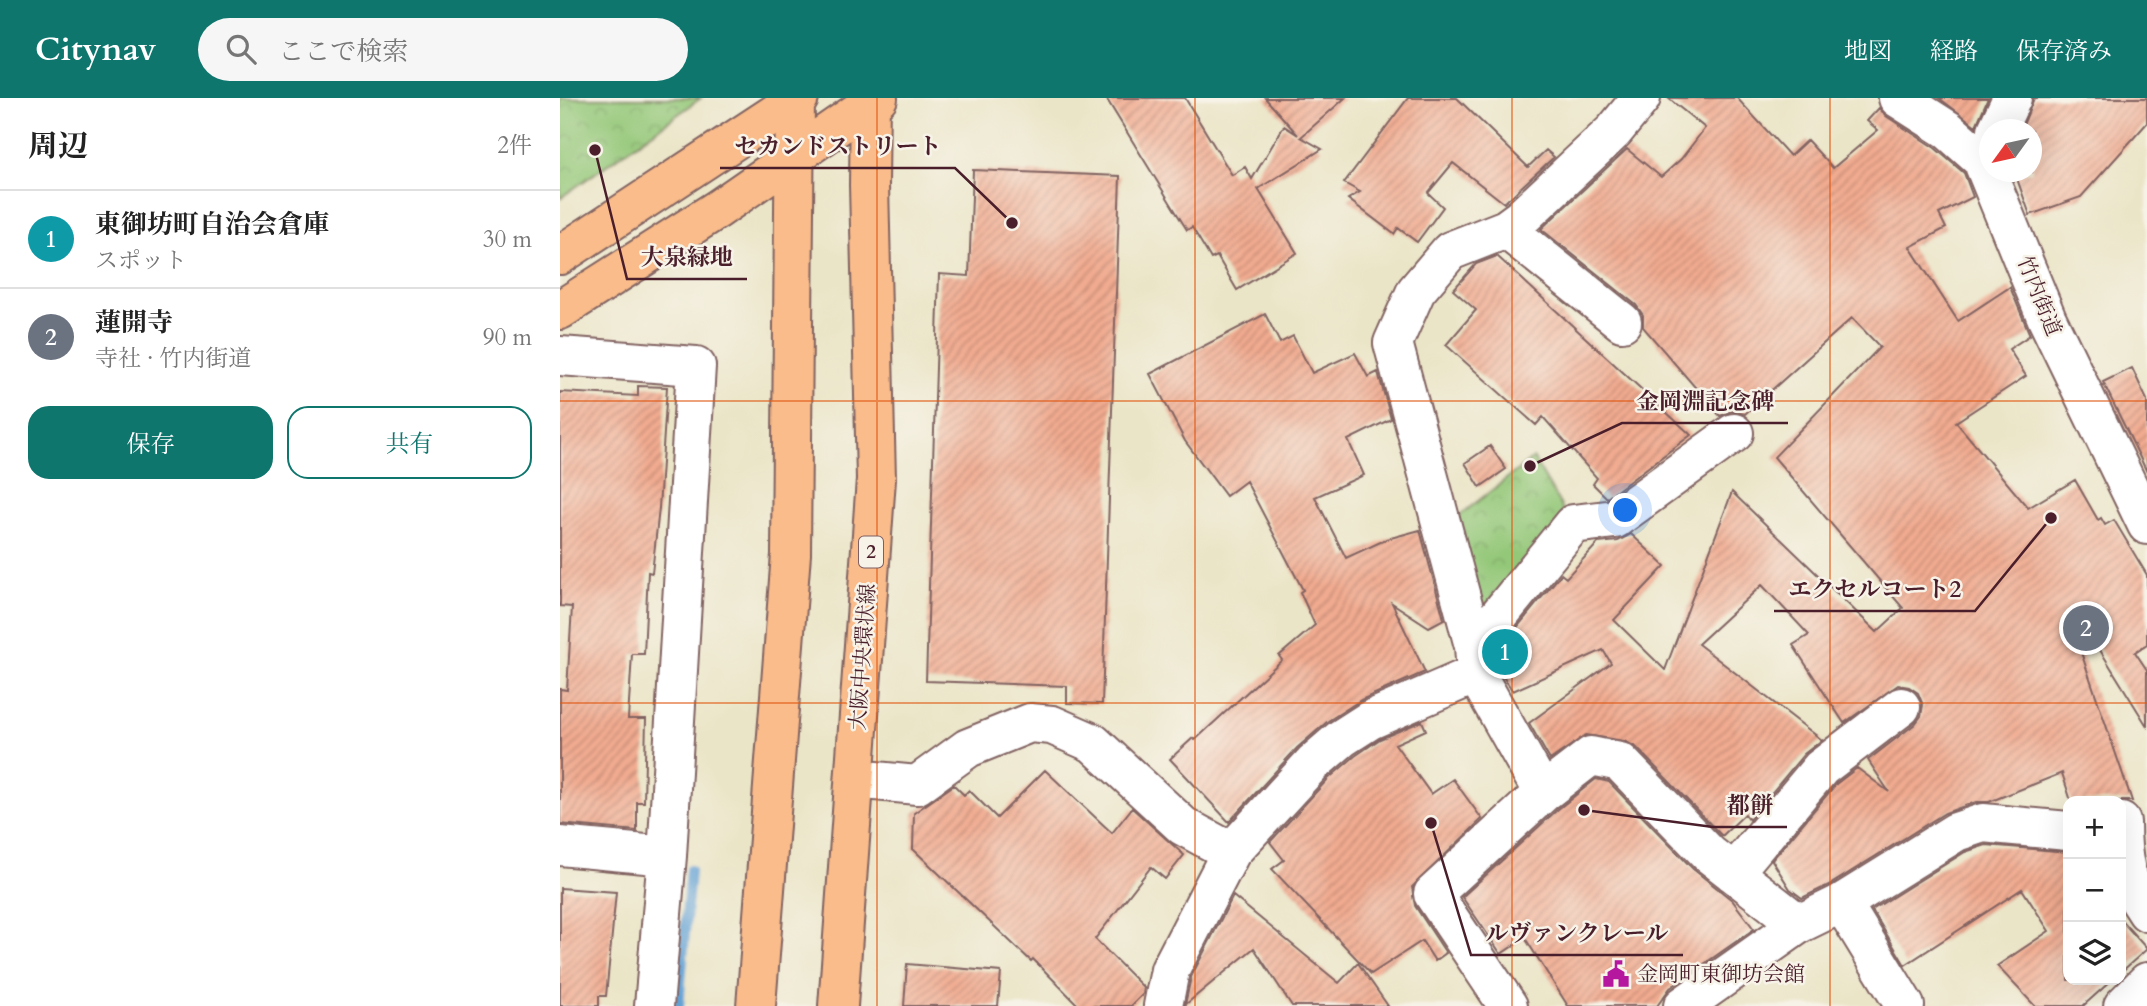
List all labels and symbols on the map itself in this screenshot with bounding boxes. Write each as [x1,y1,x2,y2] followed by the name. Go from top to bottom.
[1979,119,2042,182] north arrow
[720,124,955,168] callout: セカンドストリート
[735,131,941,162] text: セカンドストリート
[627,235,747,279] callout: 大泉緑地
[641,242,733,273] text: 大泉緑地
[2010,252,2068,340] street label: 竹内街道
[1622,379,1788,423] callout: 金岡淵記念碑
[1636,386,1774,417] text: 金岡淵記念碑
[1608,493,1642,527] your location
[859,536,883,568] road number: 2
[1774,567,1975,611] callout: エクセルコート2
[1789,574,1962,605] text: エクセルコート2
[843,583,883,731] street label: 大阪中央環状線
[2063,602,2109,654] pin: 2
[1482,626,1528,678] pin: 1
[1713,783,1787,827] callout: 都餅
[1727,790,1773,821] text: 都餅
[1471,911,1683,955] callout: ルヴァンクレール
[1486,918,1668,949] text: ルヴァンクレール
[1601,959,1631,989] public building icon: 金岡町東御坊会館
[1637,960,1805,989] place label: 金岡町東御坊会館

